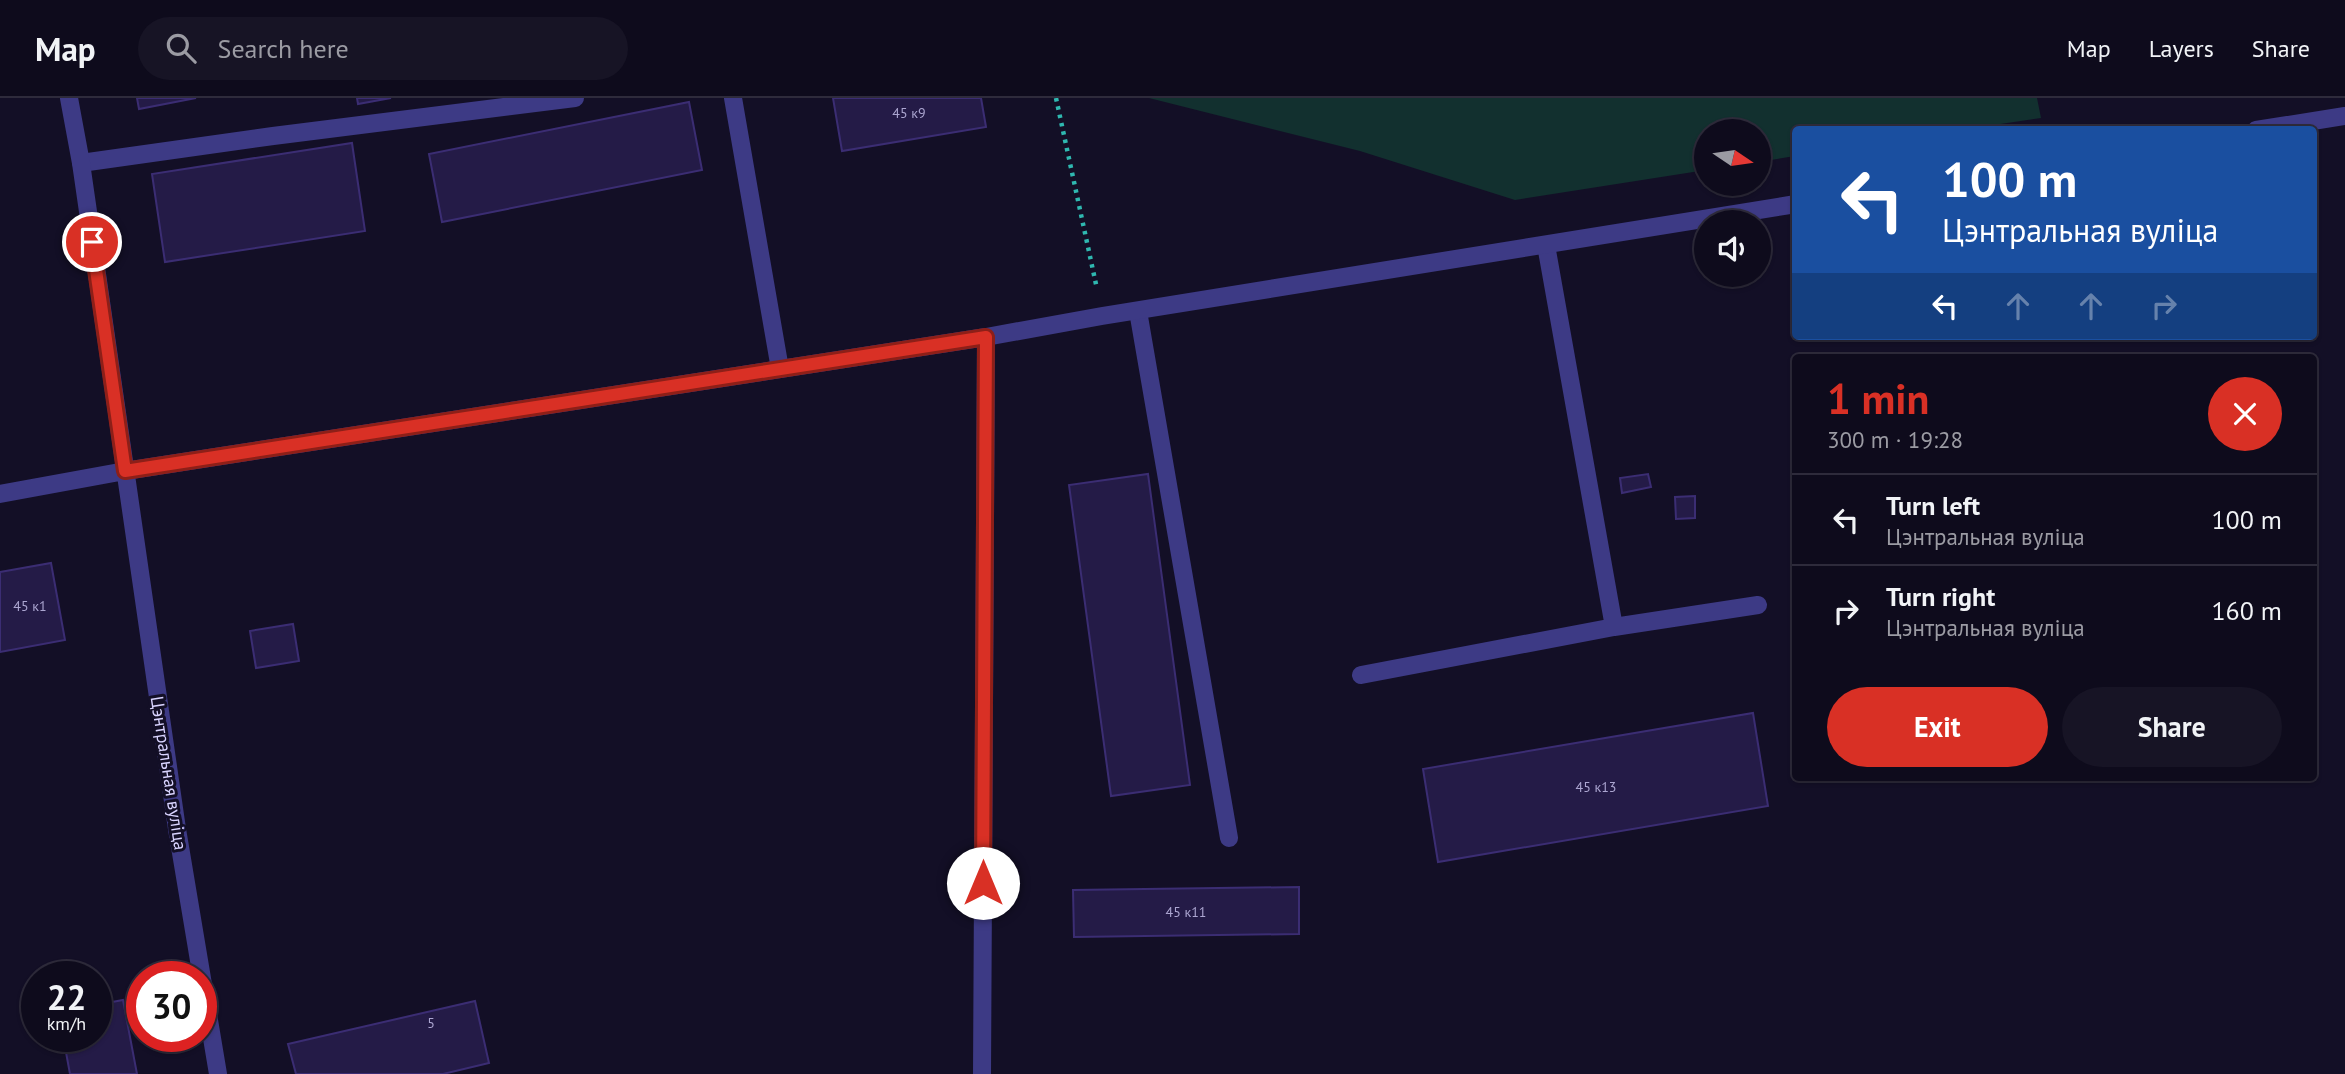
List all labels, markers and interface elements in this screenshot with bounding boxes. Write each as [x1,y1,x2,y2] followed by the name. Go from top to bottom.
[138,17,628,80] search box
[35,27,96,70] text: Map
[162,29,200,67] icon: search
[218,32,349,65] text: Search here
[2067,33,2111,64] text: Map
[2149,33,2214,64] text: Layers
[2252,33,2310,64] text: Share
[892,104,926,122] house number: 45 к9
[1694,119,1771,196] north arrow
[1694,119,1771,287] map controls
[1942,147,2077,211] text: 100 m
[1827,154,1918,245] icon: left
[1942,209,2218,251] text: Цэнтральная вуліца
[1694,210,1771,287] button: sound
[62,212,122,272] pin
[73,223,111,261] icon: arrive
[1926,287,1964,325] icon: left
[1999,287,2037,325] icon: ahead
[2072,287,2110,325] icon: ahead
[2145,287,2183,325] icon: right
[1827,371,1929,426] text: 1 min
[2208,377,2282,451] button: close
[1827,425,1963,454] text: 300 m · 19:28
[1886,489,1980,522] text: Turn left
[1827,501,1865,539] icon: left
[2211,503,2282,536] text: 100 m
[1886,522,2085,551] text: Цэнтральная вуліца
[1886,580,1995,613] text: Turn right
[1827,592,1865,630] icon: right
[2211,594,2282,627] text: 160 m
[13,597,47,615] house number: 45 к1
[1886,613,2085,642] text: Цэнтральная вуліца
[1827,687,2048,767] button: Exit
[2062,687,2282,767] button: Share
[145,694,193,852] street label: Цэнтральная вуліца
[1576,778,1616,796] house number: 45 к13
[946,846,1020,920] position arrow
[1166,903,1206,921] house number: 45 к11
[126,961,217,1052] speed limit sign: 30
[47,974,86,1020] text: 22
[47,1012,86,1035] text: km/h
[427,1014,435,1032] house number: 5

